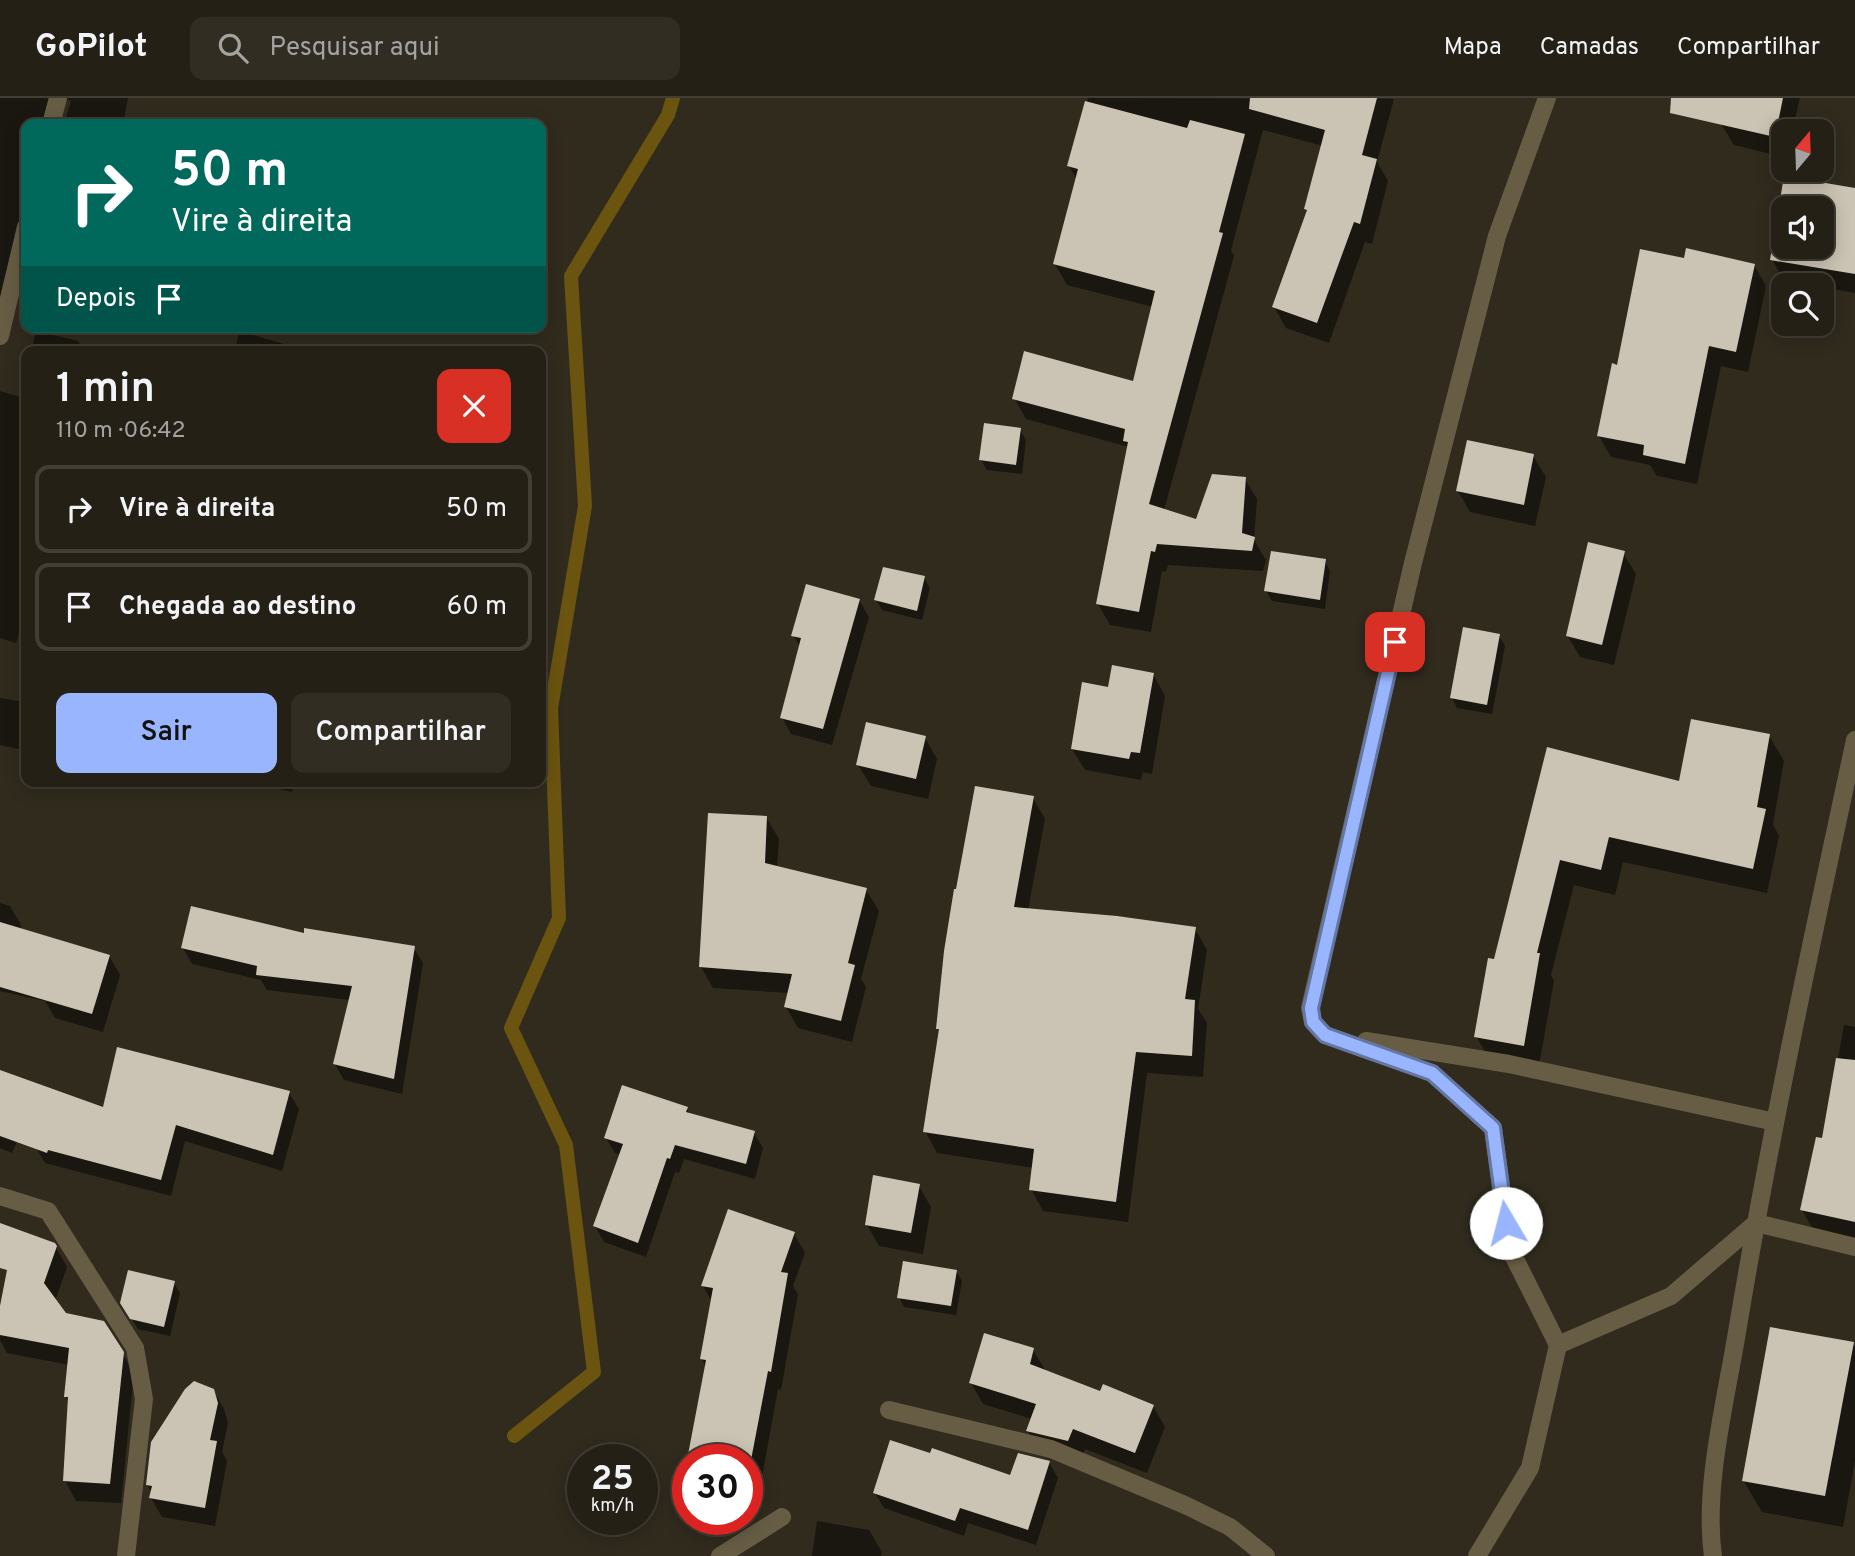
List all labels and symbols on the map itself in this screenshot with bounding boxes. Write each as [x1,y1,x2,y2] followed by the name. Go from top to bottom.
[1771,119,1834,182] north arrow
[1365,612,1425,672] pin
[1469,1186,1543,1260] position arrow
[672,1444,763,1535] speed limit sign: 30

